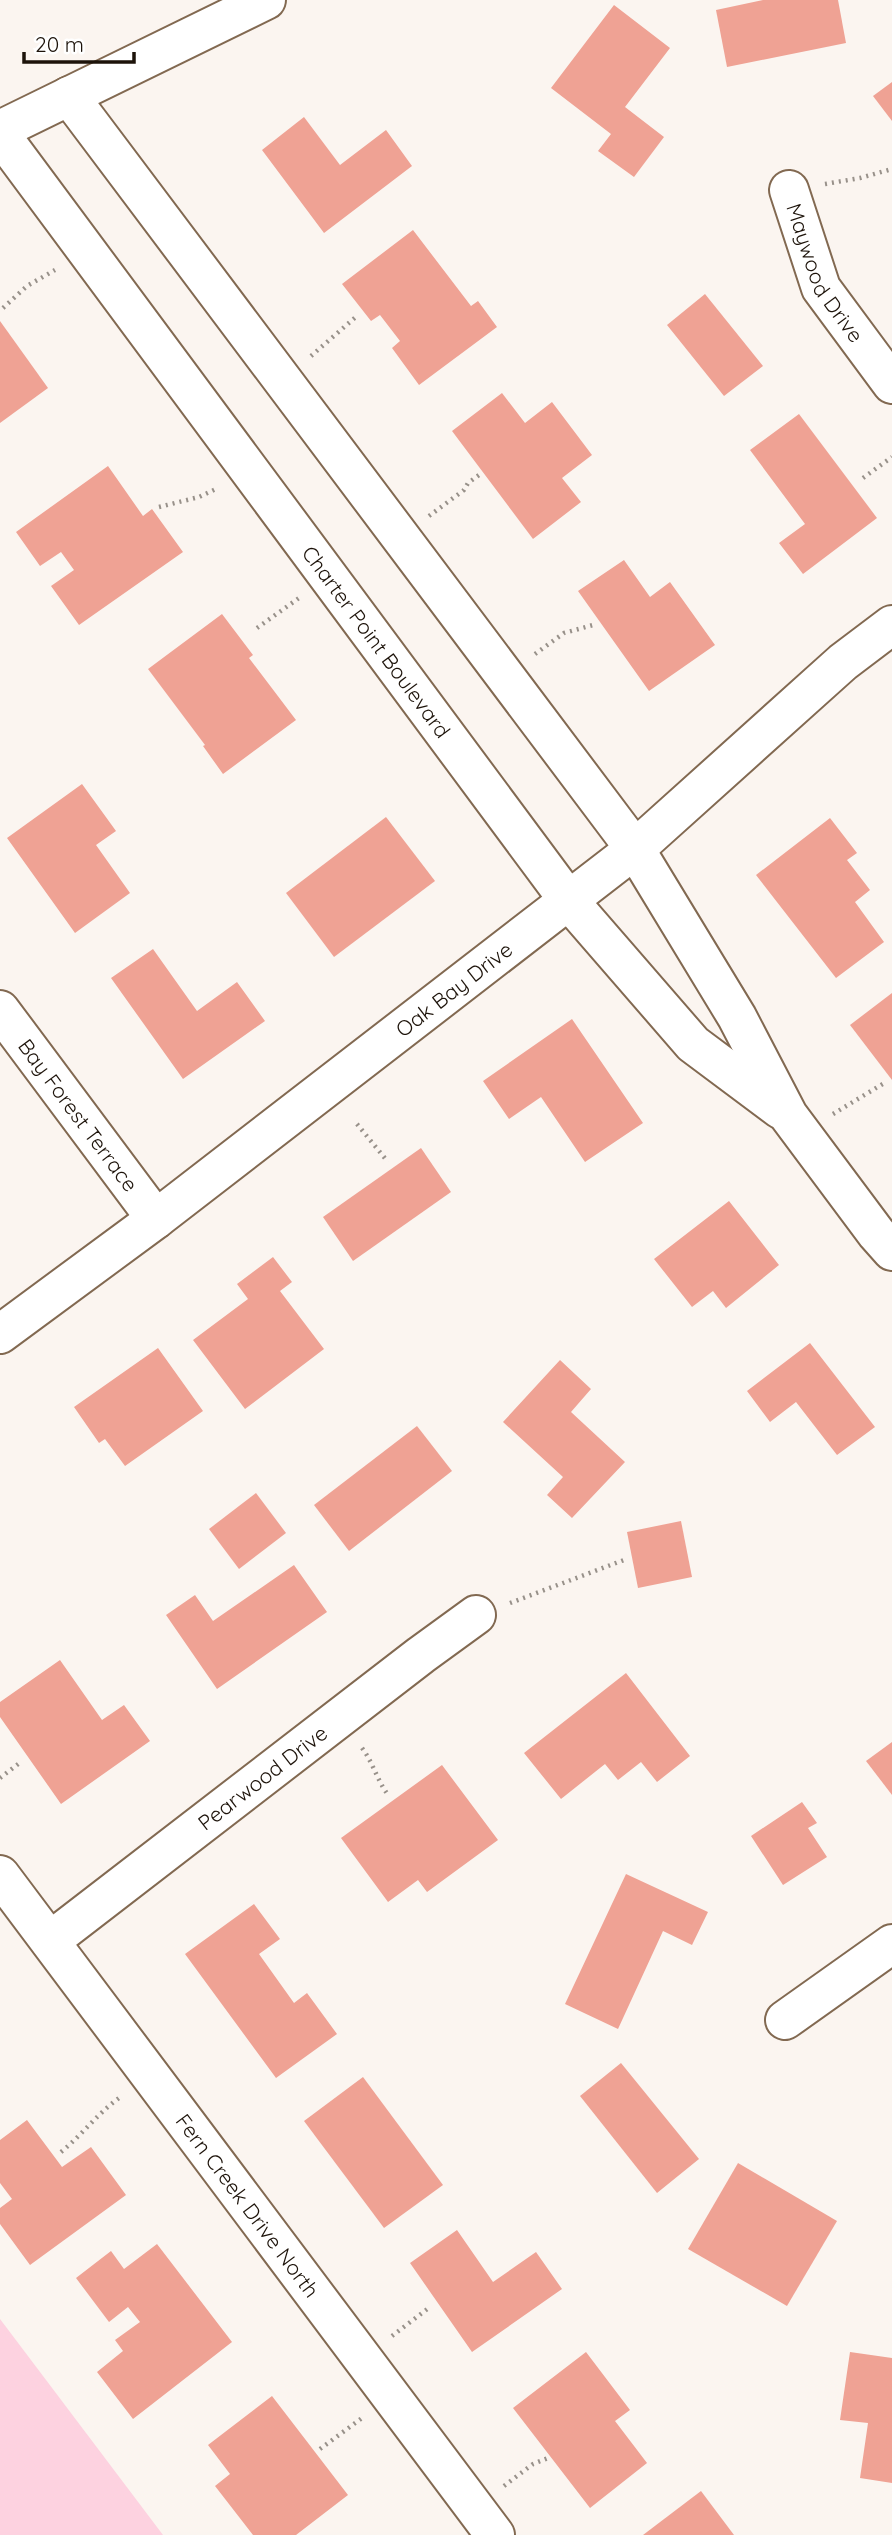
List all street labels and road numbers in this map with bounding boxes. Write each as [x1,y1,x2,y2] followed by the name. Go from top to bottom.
[781,200,870,347] street label: Maywood Drive
[297,540,456,743] street label: Charter Point Boulevard
[390,936,517,1042] street label: Oak Bay Drive
[13,1033,144,1197] street label: Bay Forest Terrace
[192,1719,332,1835] street label: Pearwood Drive
[171,2108,325,2302] street label: Fern Creek Drive North

